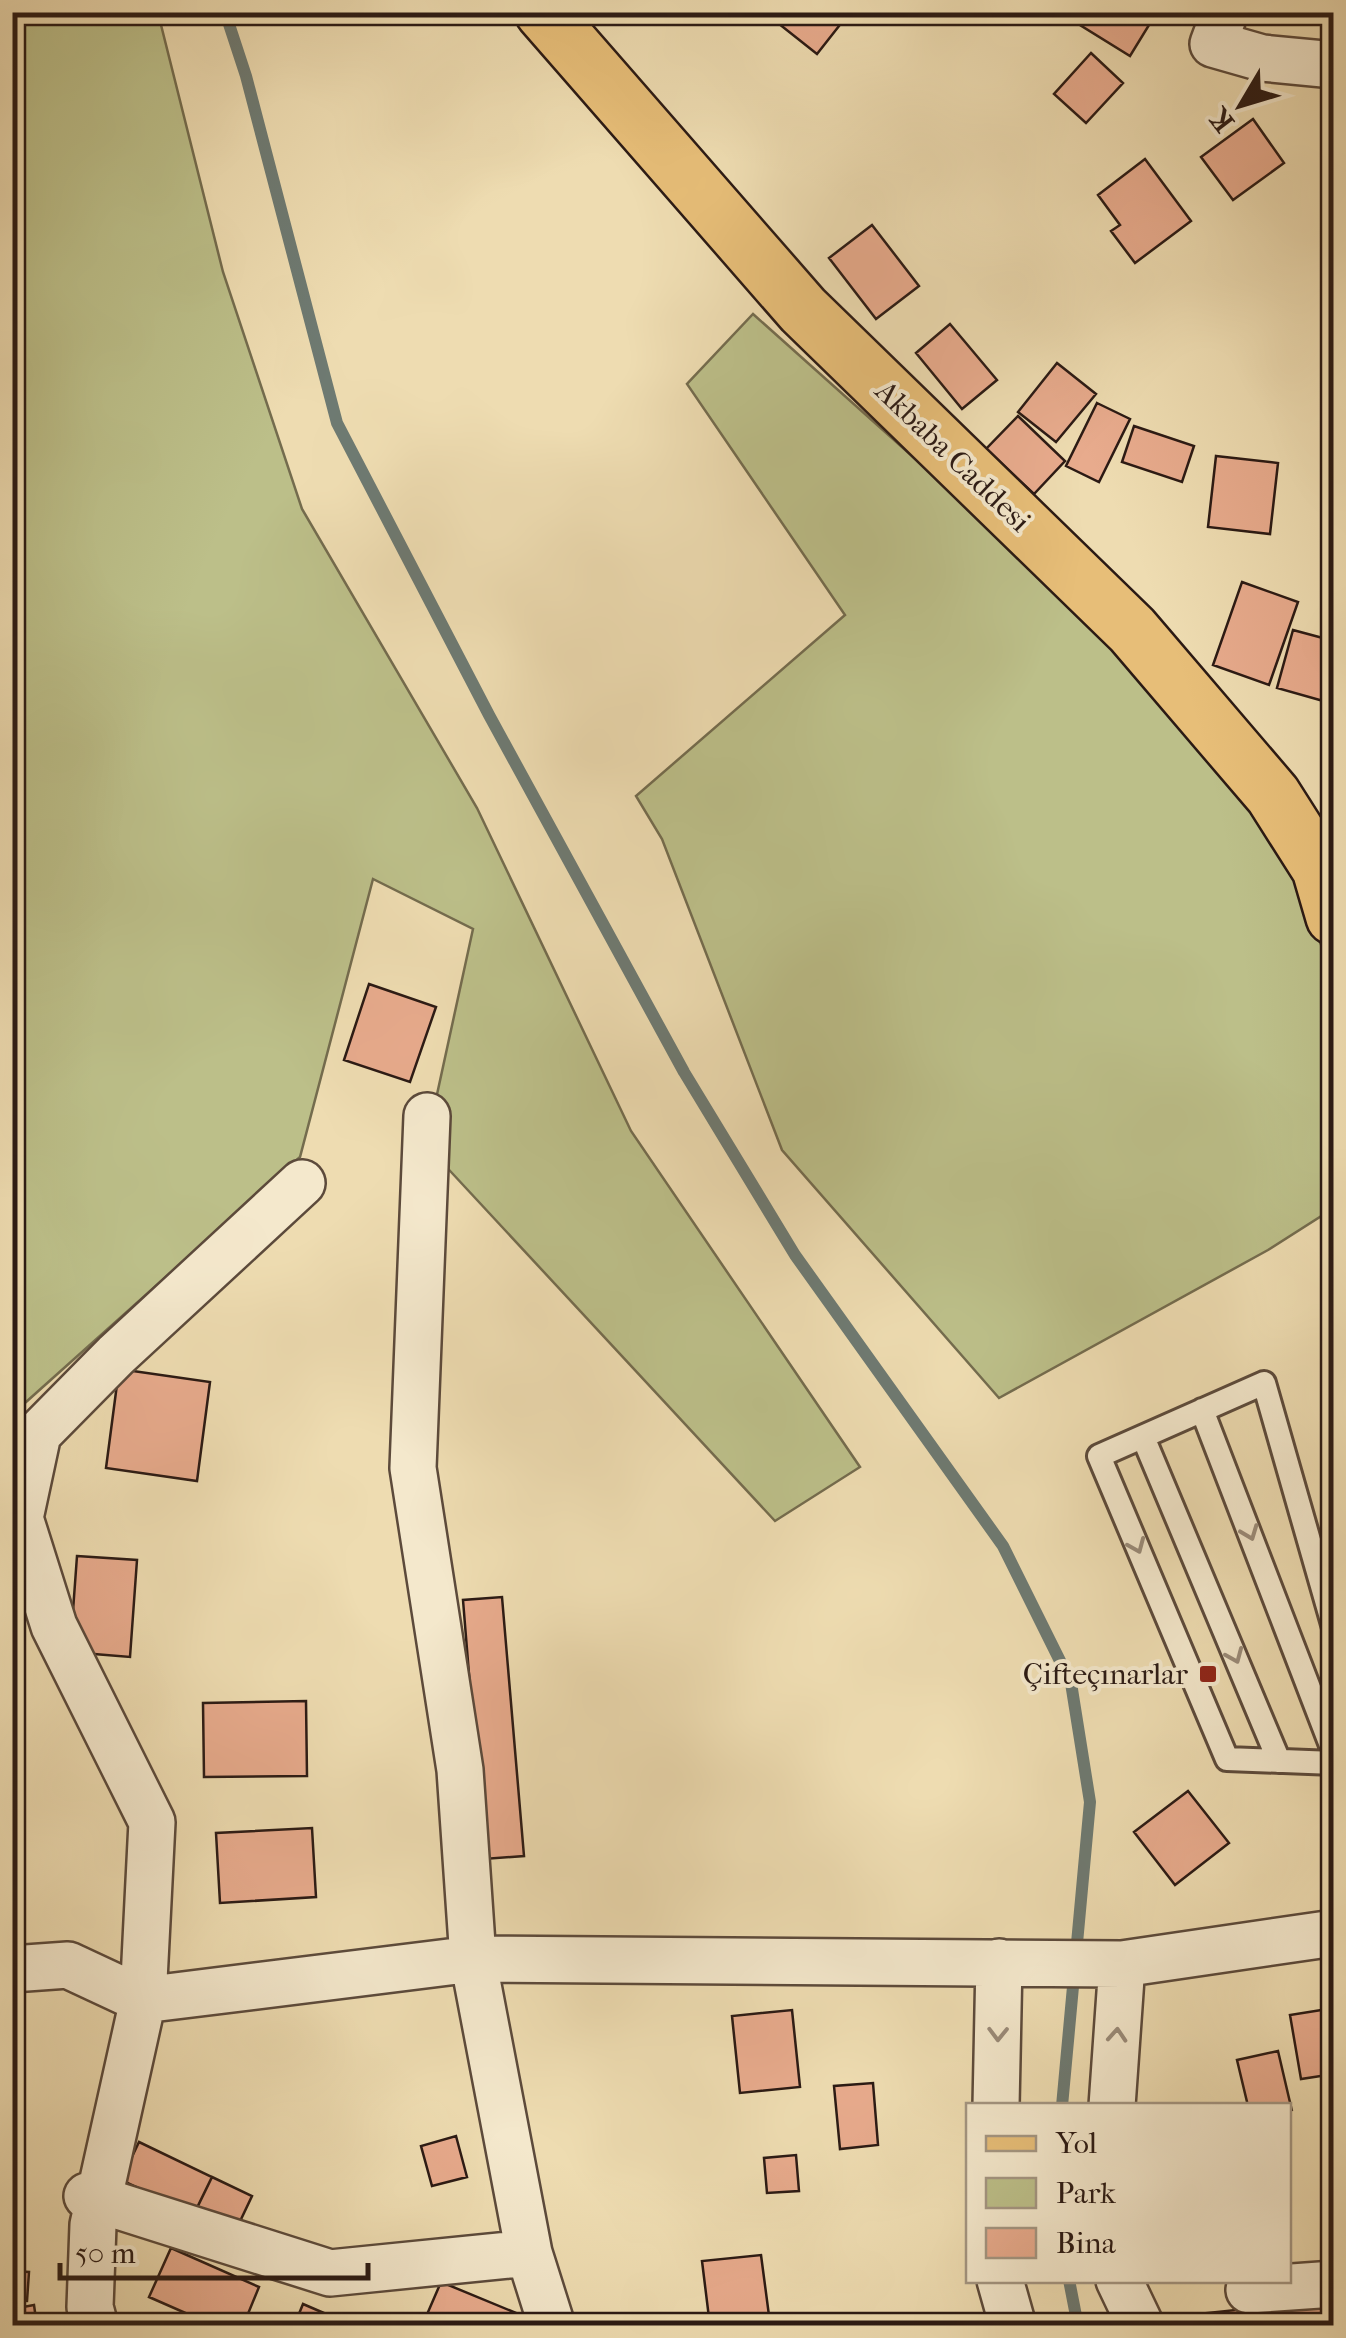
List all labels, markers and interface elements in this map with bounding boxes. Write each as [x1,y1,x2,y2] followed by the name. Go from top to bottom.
[1191,55,1291,155] north arrow
[1201,101,1241,138] text: K
[867,373,1038,539] street label: Akbaba Caddesi
[1238,1524,1258,1541] one-way arrow
[1125,1536,1145,1554] one-way arrow
[1223,1645,1243,1663] one-way arrow
[1023,1657,1188,1692] place label: Çifteçınarlar
[1197,1663,1219,1685] marker: Çifteçınarlar
[987,2026,1008,2042] one-way arrow
[1105,2026,1127,2042] one-way arrow
[966,2103,1291,2283] legend
[1055,2126,1097,2161] text: Yol
[1056,2176,1116,2211] text: Park
[60,2218,368,2280] scale bar
[1056,2226,1117,2261] text: Bina
[75,2236,136,2271] text: 50 m

